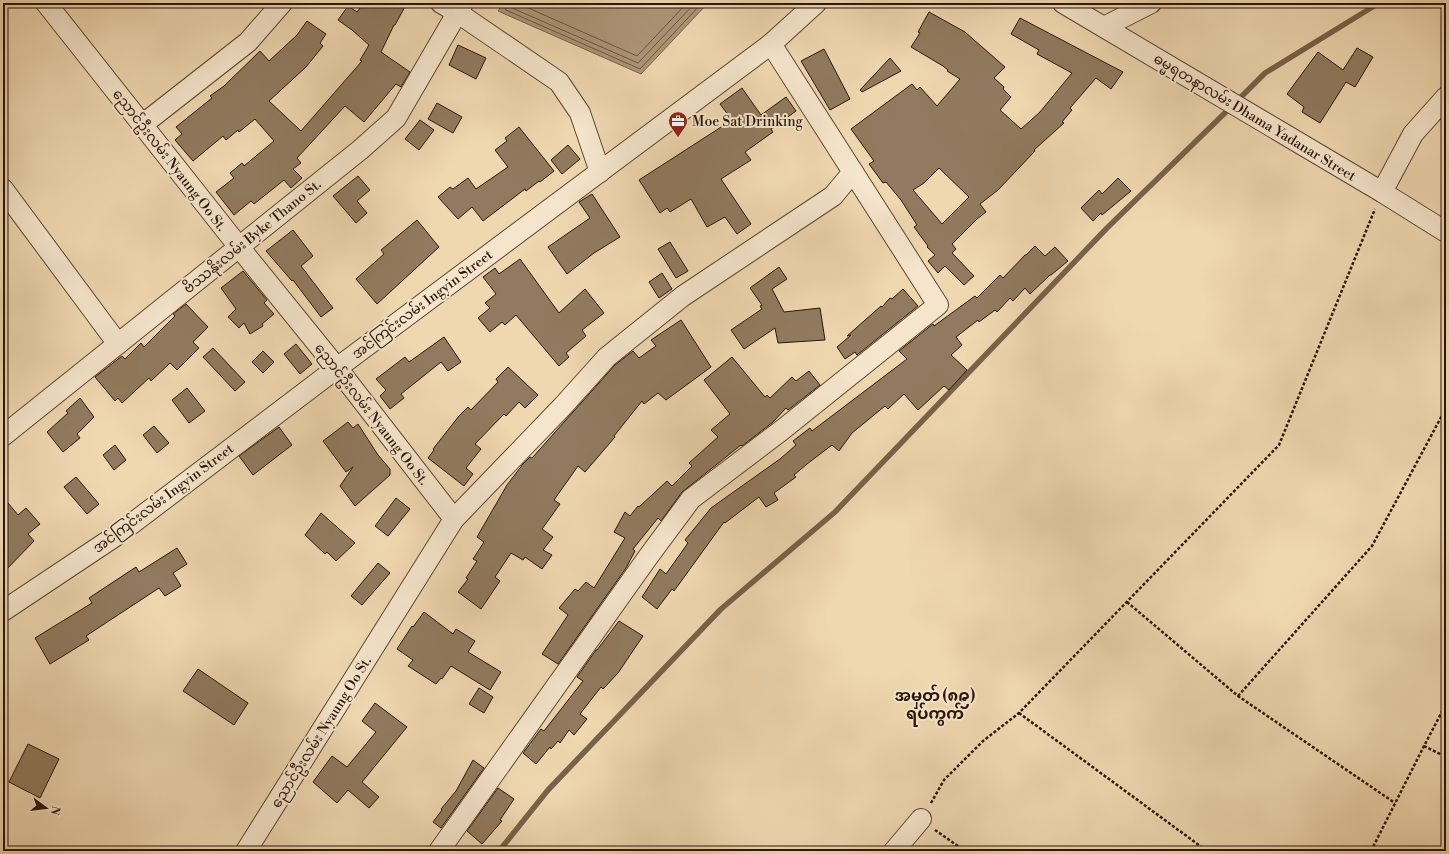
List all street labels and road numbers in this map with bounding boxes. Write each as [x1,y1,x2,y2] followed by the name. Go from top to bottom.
[1149,48,1360,188] street label: ဓမ္မရတနာလမ်း Dhama Yadanar Street
[107,85,232,236] street label: ညောင်ဦးလမ်း Nyaung Oo St.
[179,174,326,299] street label: ဗိဿနိုးလမ်း Byke Thano St.
[348,244,498,365] street label: အင်ကြင်းလမ်း Ingyin Street
[309,339,434,490] street label: ညောင်ဦးလမ်း Nyaung Oo St.
[89,438,239,559] street label: အင်ကြင်းလမ်း Ingyin Street
[266,652,378,813] street label: ညောင်ဦးလမ်း Nyaung Oo St.

